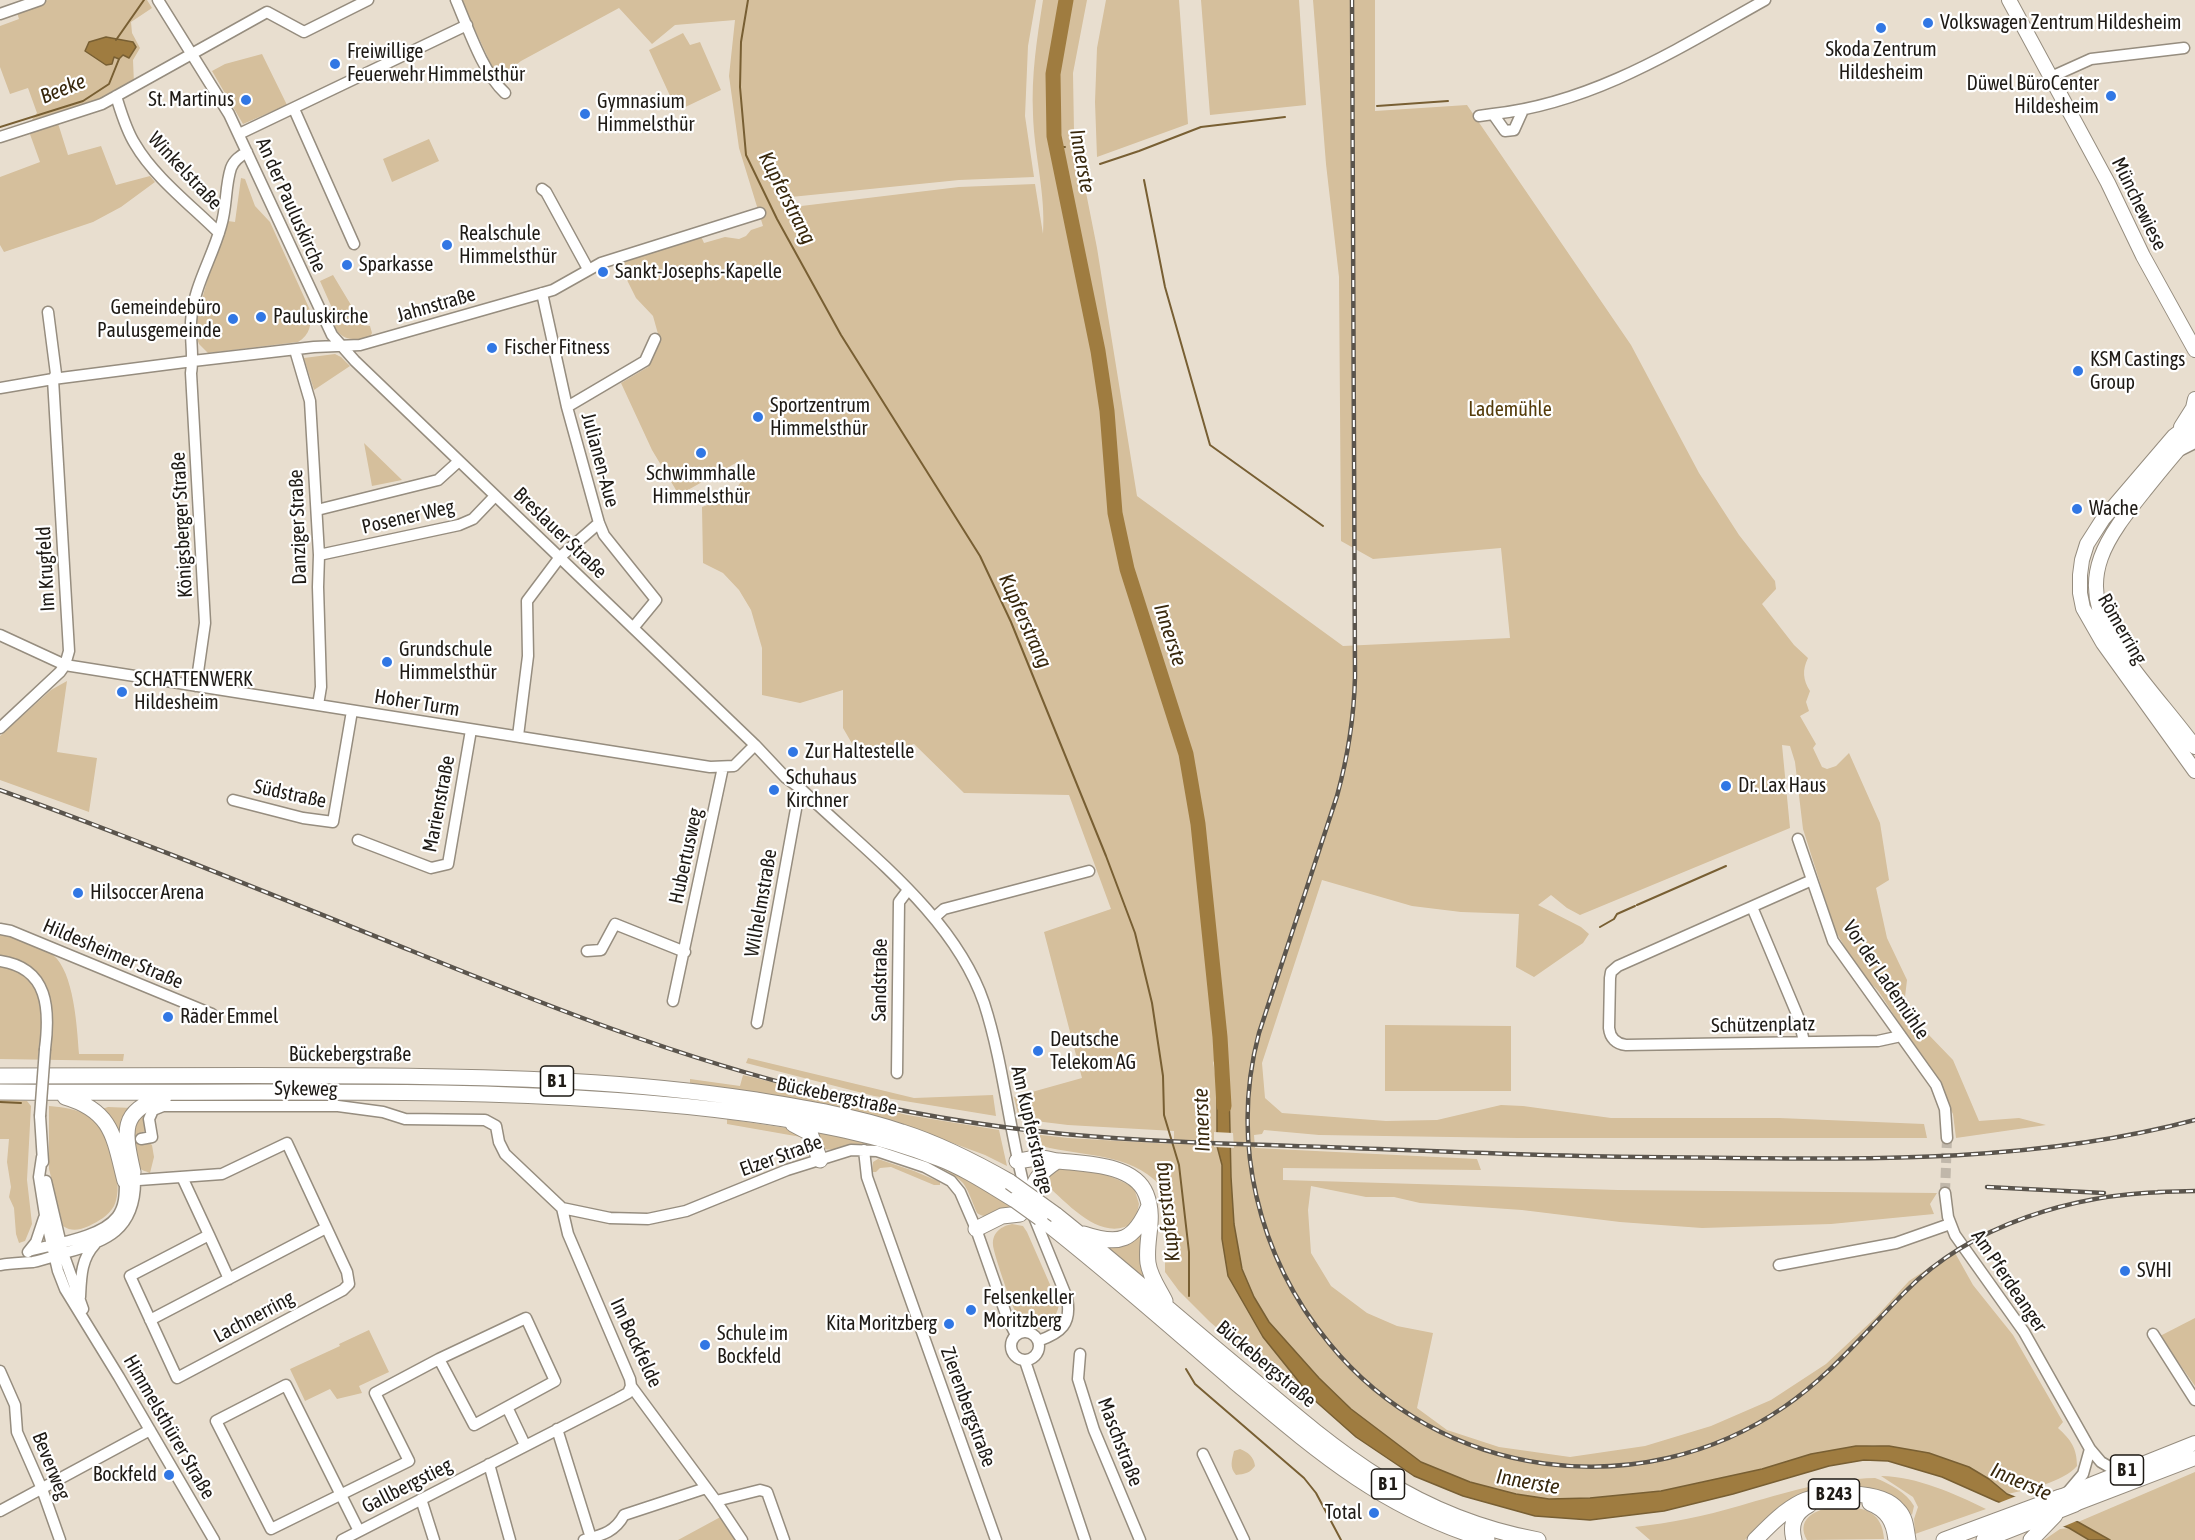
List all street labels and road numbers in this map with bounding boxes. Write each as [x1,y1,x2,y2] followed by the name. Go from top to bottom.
[143,127,227,215] street label: Winkelstraße
[251,134,331,276] street label: An der Pauluskirche
[2106,154,2172,254] street label: Münchewiese
[394,282,478,328] street label: Jahnstraße
[576,410,624,510] street label: Julianen-Aue
[166,451,198,599] street label: Königsberger Straße
[284,469,312,585] street label: Danziger Straße
[508,482,612,584] street label: Breslauer Straße
[359,495,457,539] street label: Posener Weg
[32,526,60,612] street label: Im Krugfeld
[2092,589,2152,669] street label: Römerring
[373,684,461,722] street label: Hoher Turm
[418,754,460,854] street label: Marienstraße
[251,775,329,813] street label: Südstraße
[664,806,708,906] street label: Hubertusweg
[740,847,782,959] street label: Wilhelmstraße
[39,914,187,994] street label: Hildesheimer Straße
[1837,916,1935,1044] street label: Vor der Lademühle
[867,938,893,1022] street label: Sandstraße
[1711,1012,1815,1038] street label: Schützenplatz
[289,1043,411,1067] street label: Bückebergstraße
[1006,1064,1058,1196] street label: Am Kupferstrange
[540,1066,574,1096] road number: B 1
[775,1072,899,1120] street label: Bückebergstraße
[274,1076,338,1102] street label: Sykeweg
[736,1130,826,1182] street label: Elzer Straße
[1966,1225,2052,1337] street label: Am Pferdeanger
[210,1286,298,1348] street label: Lachnerring
[605,1295,667,1391] street label: Im Bockfelde
[1211,1315,1321,1413] street label: Bückebergstraße
[935,1344,1001,1470] street label: Zierenbergstraße
[118,1351,220,1503] street label: Himmelsthürer Straße
[1092,1394,1148,1490] street label: Maschstraße
[27,1429,75,1503] street label: Beverweg
[358,1453,456,1519] street label: Gallbergstieg
[2110,1455,2144,1485] road number: B 1
[1372,1469,1404,1499] road number: B 1
[1808,1479,1860,1509] road number: B 243

